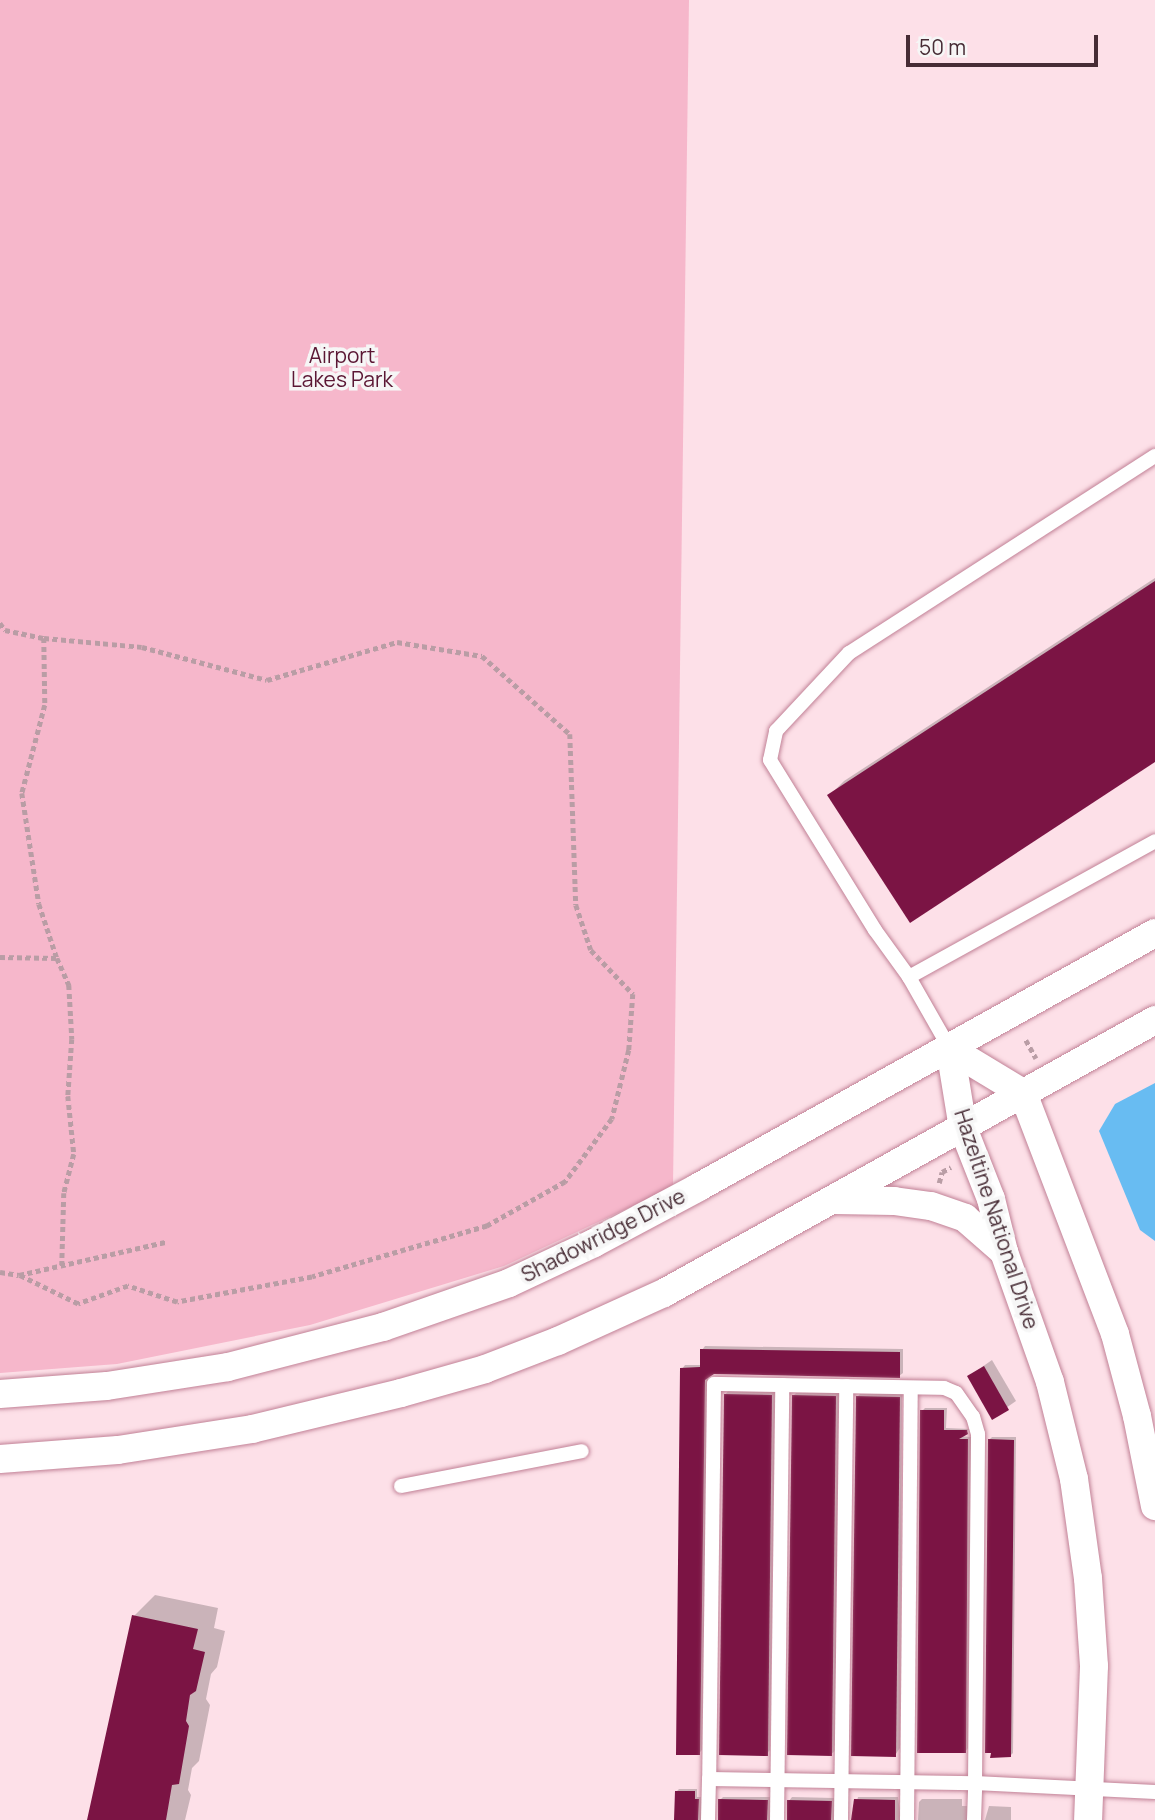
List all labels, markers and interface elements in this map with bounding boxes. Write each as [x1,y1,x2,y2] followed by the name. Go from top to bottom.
[910,21,1102,65] scale bar
[919,33,966,61] text: 50 m
[291,342,393,392] park label: Airport Lakes Park
[950,1106,1044,1332] street label: Hazeltine National Drive
[517,1183,689,1287] street label: Shadowridge Drive

